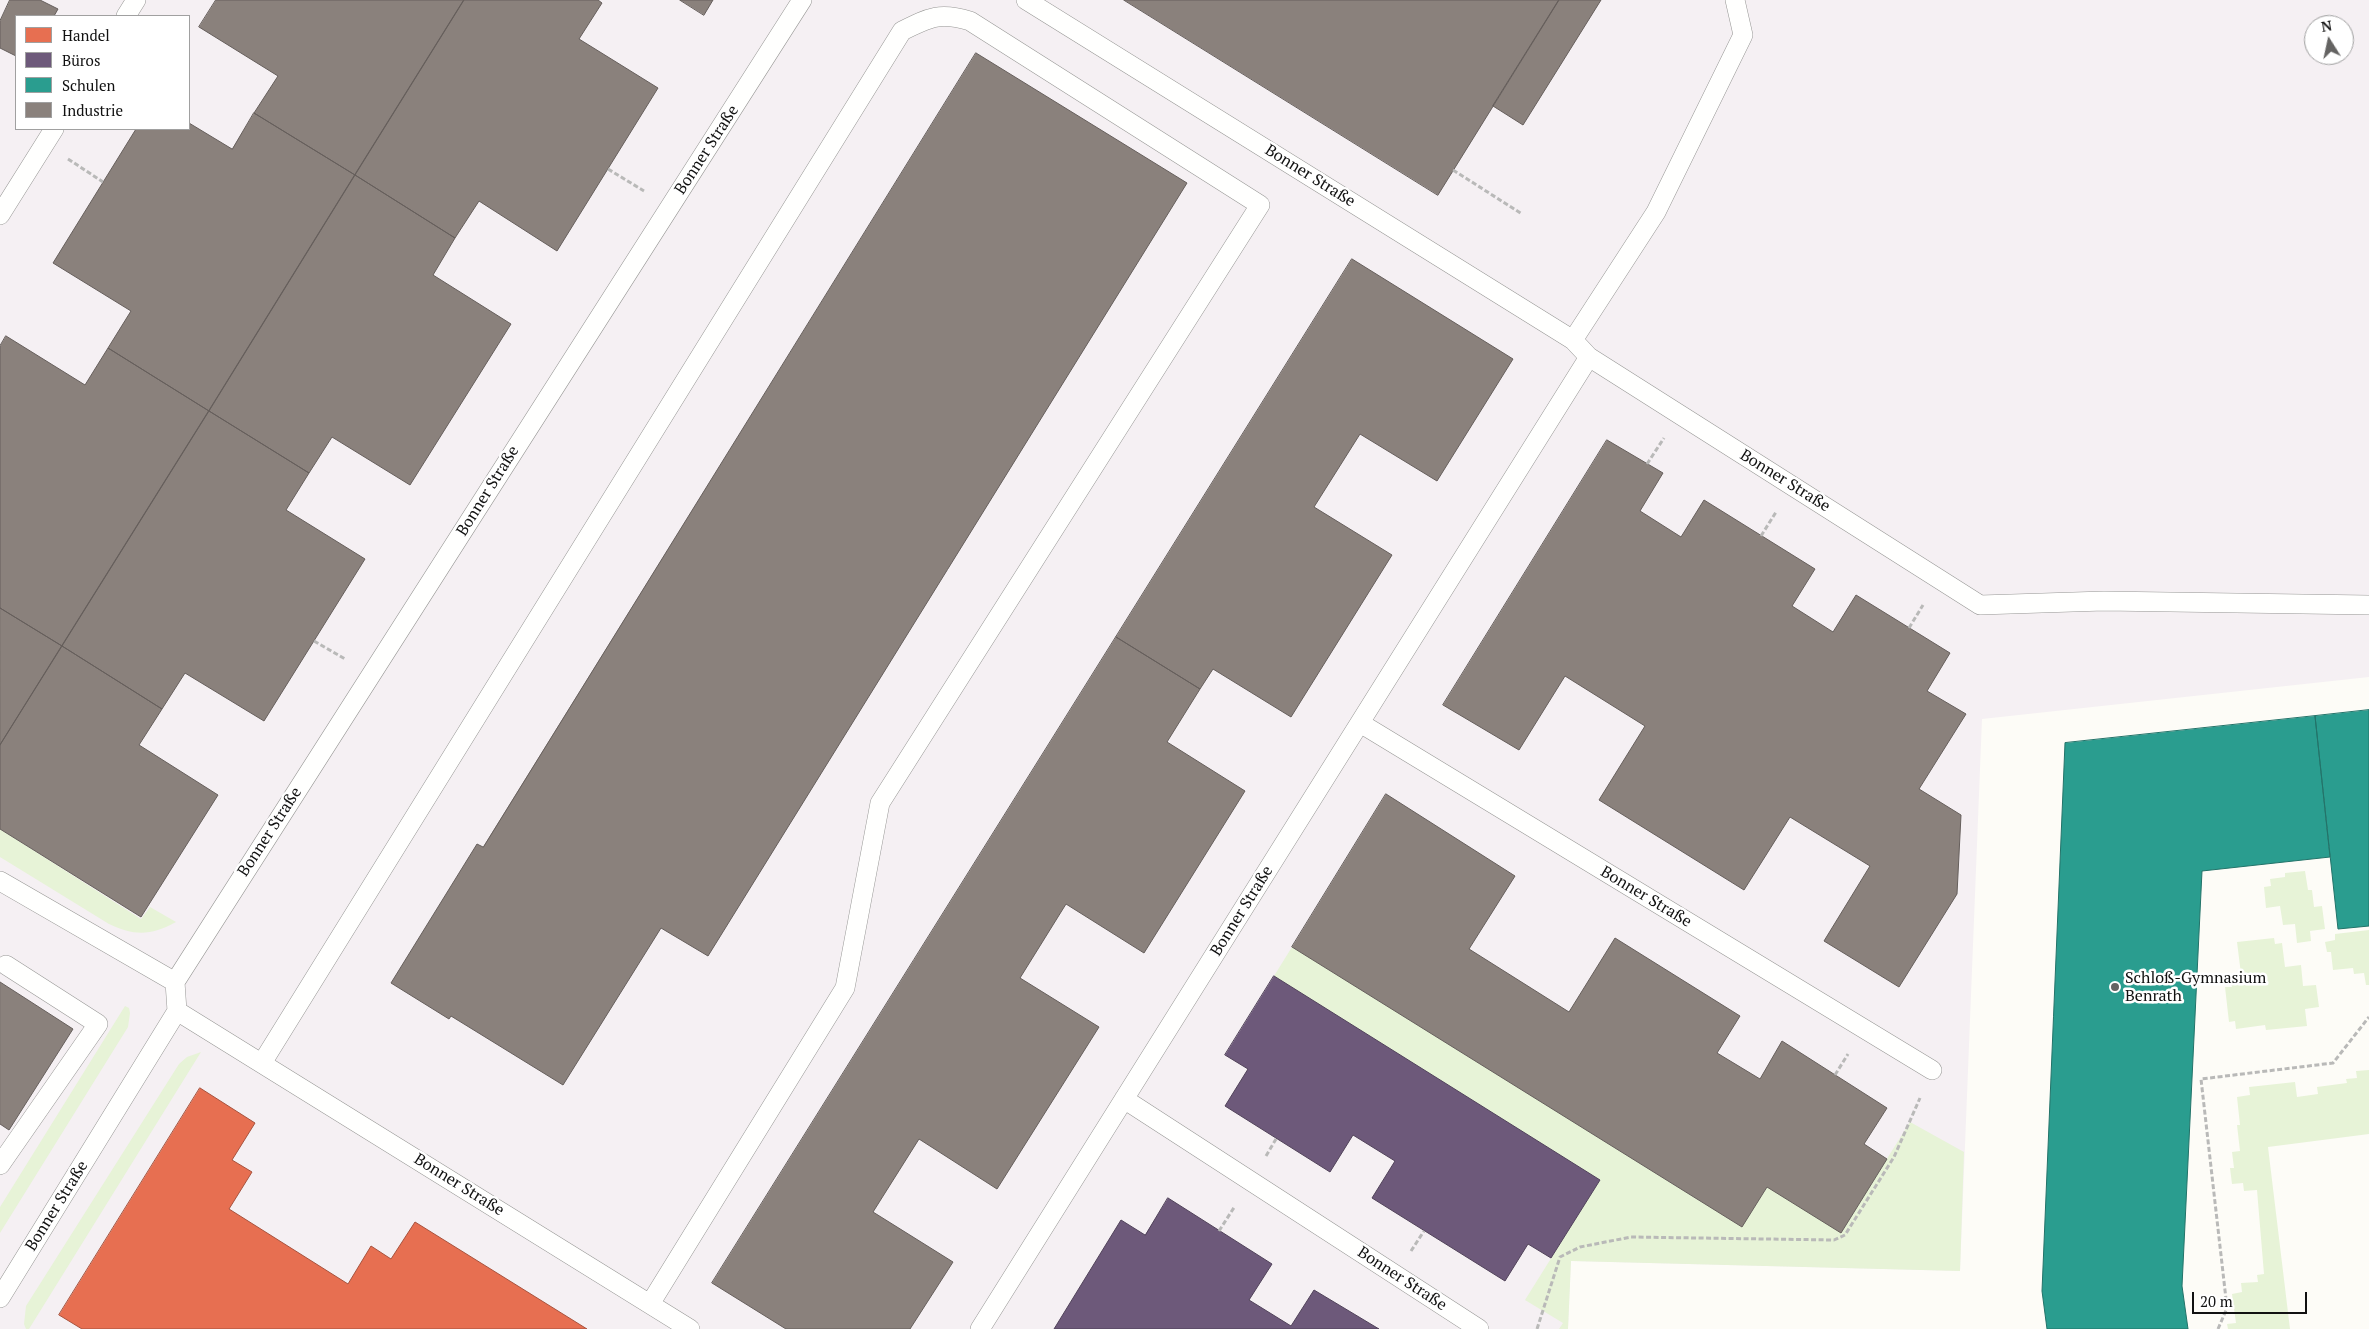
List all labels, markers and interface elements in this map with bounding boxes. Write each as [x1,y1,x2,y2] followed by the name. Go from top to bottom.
[15,15,190,130] legend
[2304,15,2354,65] north arrow
[2320,15,2333,36] text: N
[62,25,110,45] text: Handel
[62,50,100,70] text: Büros
[62,75,115,95] text: Schulen
[62,100,123,120] text: Industrie
[671,102,743,198] street label: Bonner Straße
[1261,141,1359,211] street label: Bonner Straße
[453,442,523,540] street label: Bonner Straße
[1736,446,1834,516] street label: Bonner Straße
[234,784,306,880] street label: Bonner Straße
[1207,862,1277,960] street label: Bonner Straße
[1597,862,1695,932] street label: Bonner Straße
[2125,968,2266,1006] place label: Schloß-Gymnasium Benrath
[2109,981,2121,993] marker: Schloß-Gymnasium Benrath
[410,1150,508,1220] street label: Bonner Straße
[22,1157,92,1255] street label: Bonner Straße
[1354,1243,1450,1315] street label: Bonner Straße
[2194,1282,2309,1314] scale bar
[2200,1291,2233,1311] text: 20 m

